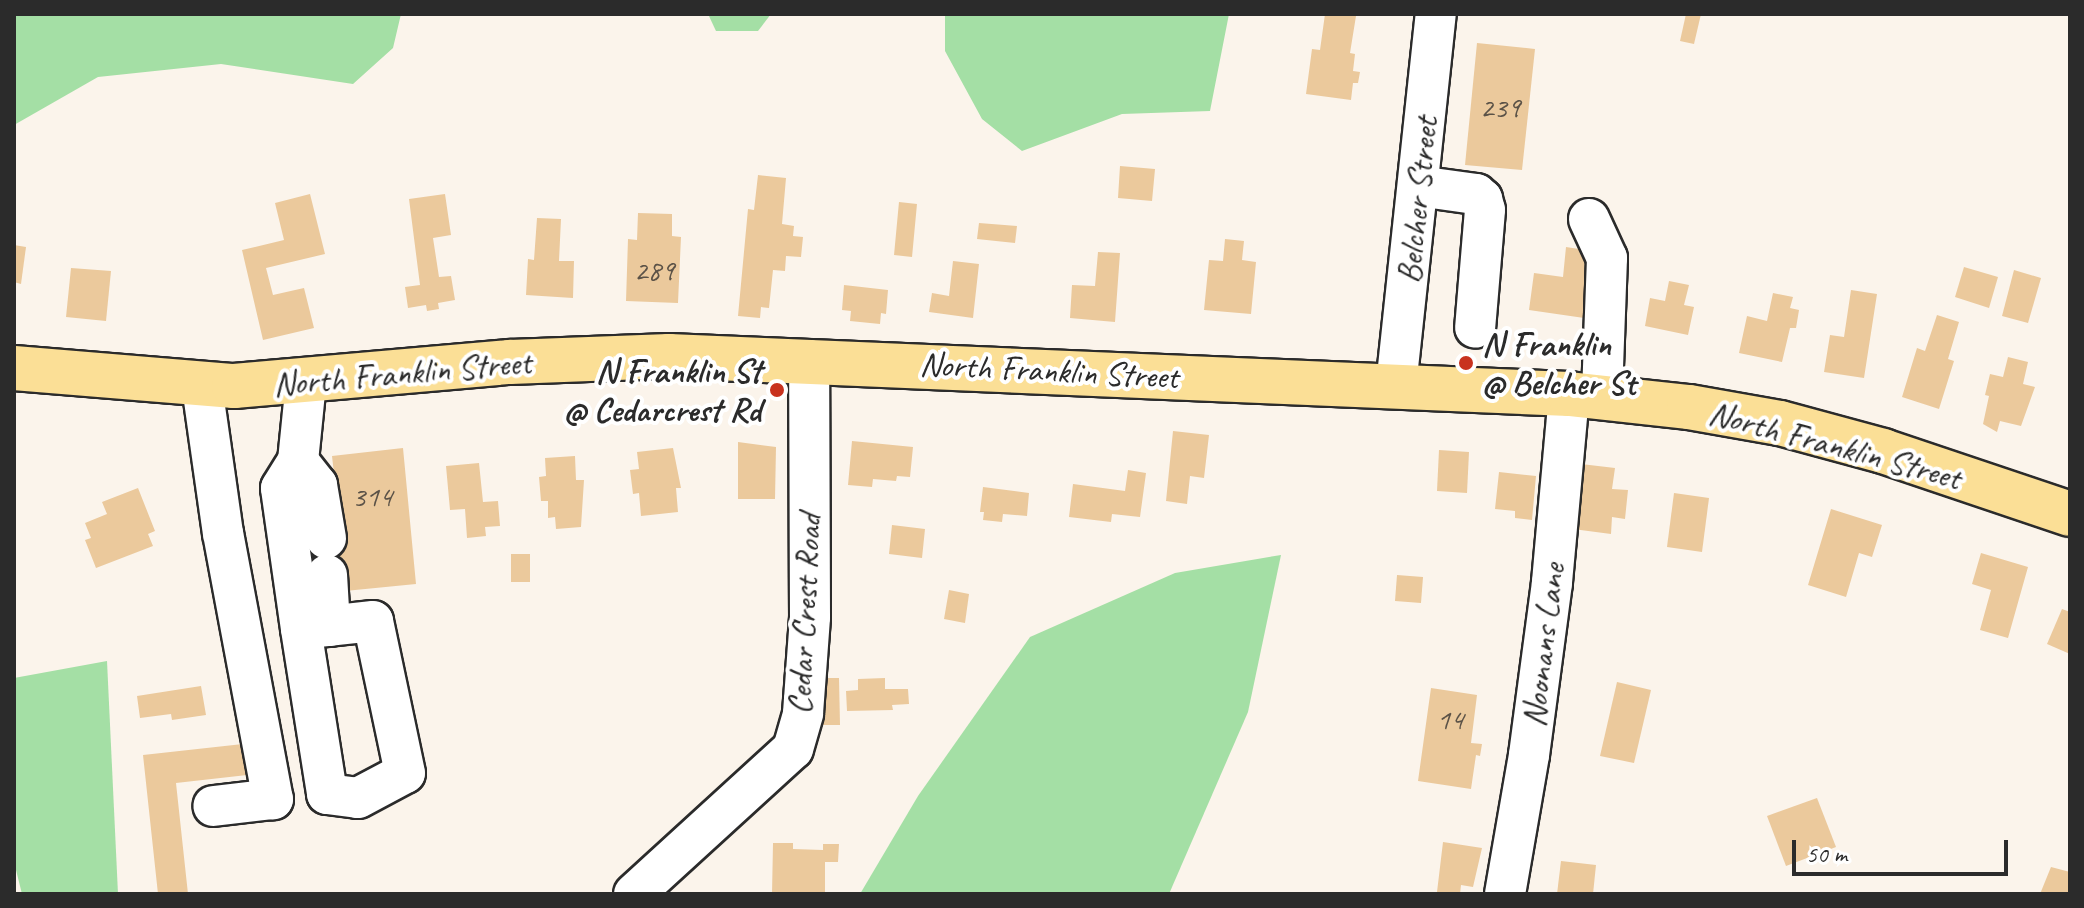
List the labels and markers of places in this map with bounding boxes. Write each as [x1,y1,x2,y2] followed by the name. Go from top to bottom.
[1482,323,1636,402] place label: N Franklin @ Belcher St
[564,350,761,430] place label: N Franklin St @ Cedarcrest Rd
[1457,354,1475,372] marker: N Franklin @ Belcher St
[768,381,786,399] marker: N Franklin St @ Cedarcrest Rd

